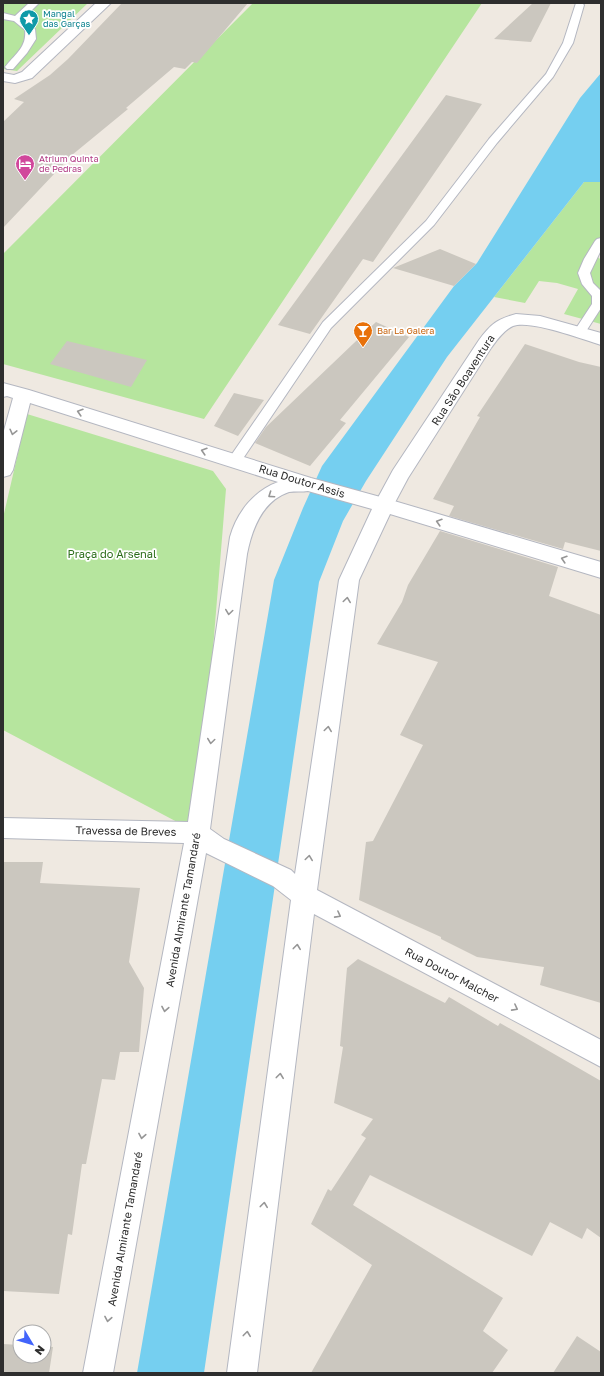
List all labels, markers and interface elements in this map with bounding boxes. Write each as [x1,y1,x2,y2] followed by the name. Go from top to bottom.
[18,8,40,36] place icon: Mangal das Garças
[43,8,90,29] place label: Mangal das Garças
[14,153,36,181] hotel icon: Atrium Quinta de Pedras
[39,153,99,174] place label: Atrium Quinta de Pedras
[352,320,374,348] bar icon: Bar La Galera
[377,325,434,336] place label: Bar La Galera
[428,332,497,428] street label: Rua São Boaventura
[77,408,84,417] one-way arrow
[9,428,18,435] one-way arrow
[201,447,208,455] one-way arrow
[257,461,347,500] street label: Rua Doutor Assis
[268,490,275,498] one-way arrow
[436,518,443,527] one-way arrow
[67,547,157,560] park label: Praça do Arsenal
[560,555,567,564] one-way arrow
[342,597,351,603] one-way arrow
[224,609,233,615] one-way arrow
[323,726,332,732] one-way arrow
[207,738,216,744] one-way arrow
[76,823,177,838] street label: Travessa de Breves
[162,832,203,988] street label: Avenida Almirante Tamandaré
[304,855,313,861] one-way arrow
[334,910,341,917] one-way arrow
[292,944,301,951] one-way arrow
[403,944,502,1005] street label: Rua Doutor Malcher
[511,1004,518,1011] one-way arrow
[162,1005,170,1012] one-way arrow
[276,1073,285,1079] one-way arrow
[138,1133,147,1140] one-way arrow
[104,1151,145,1307] street label: Avenida Almirante Tamandaré
[259,1202,268,1208] one-way arrow
[104,1316,113,1322] one-way arrow
[12,1324,52,1364] north arrow
[242,1331,251,1337] one-way arrow
[33,1343,48,1358] text: N

